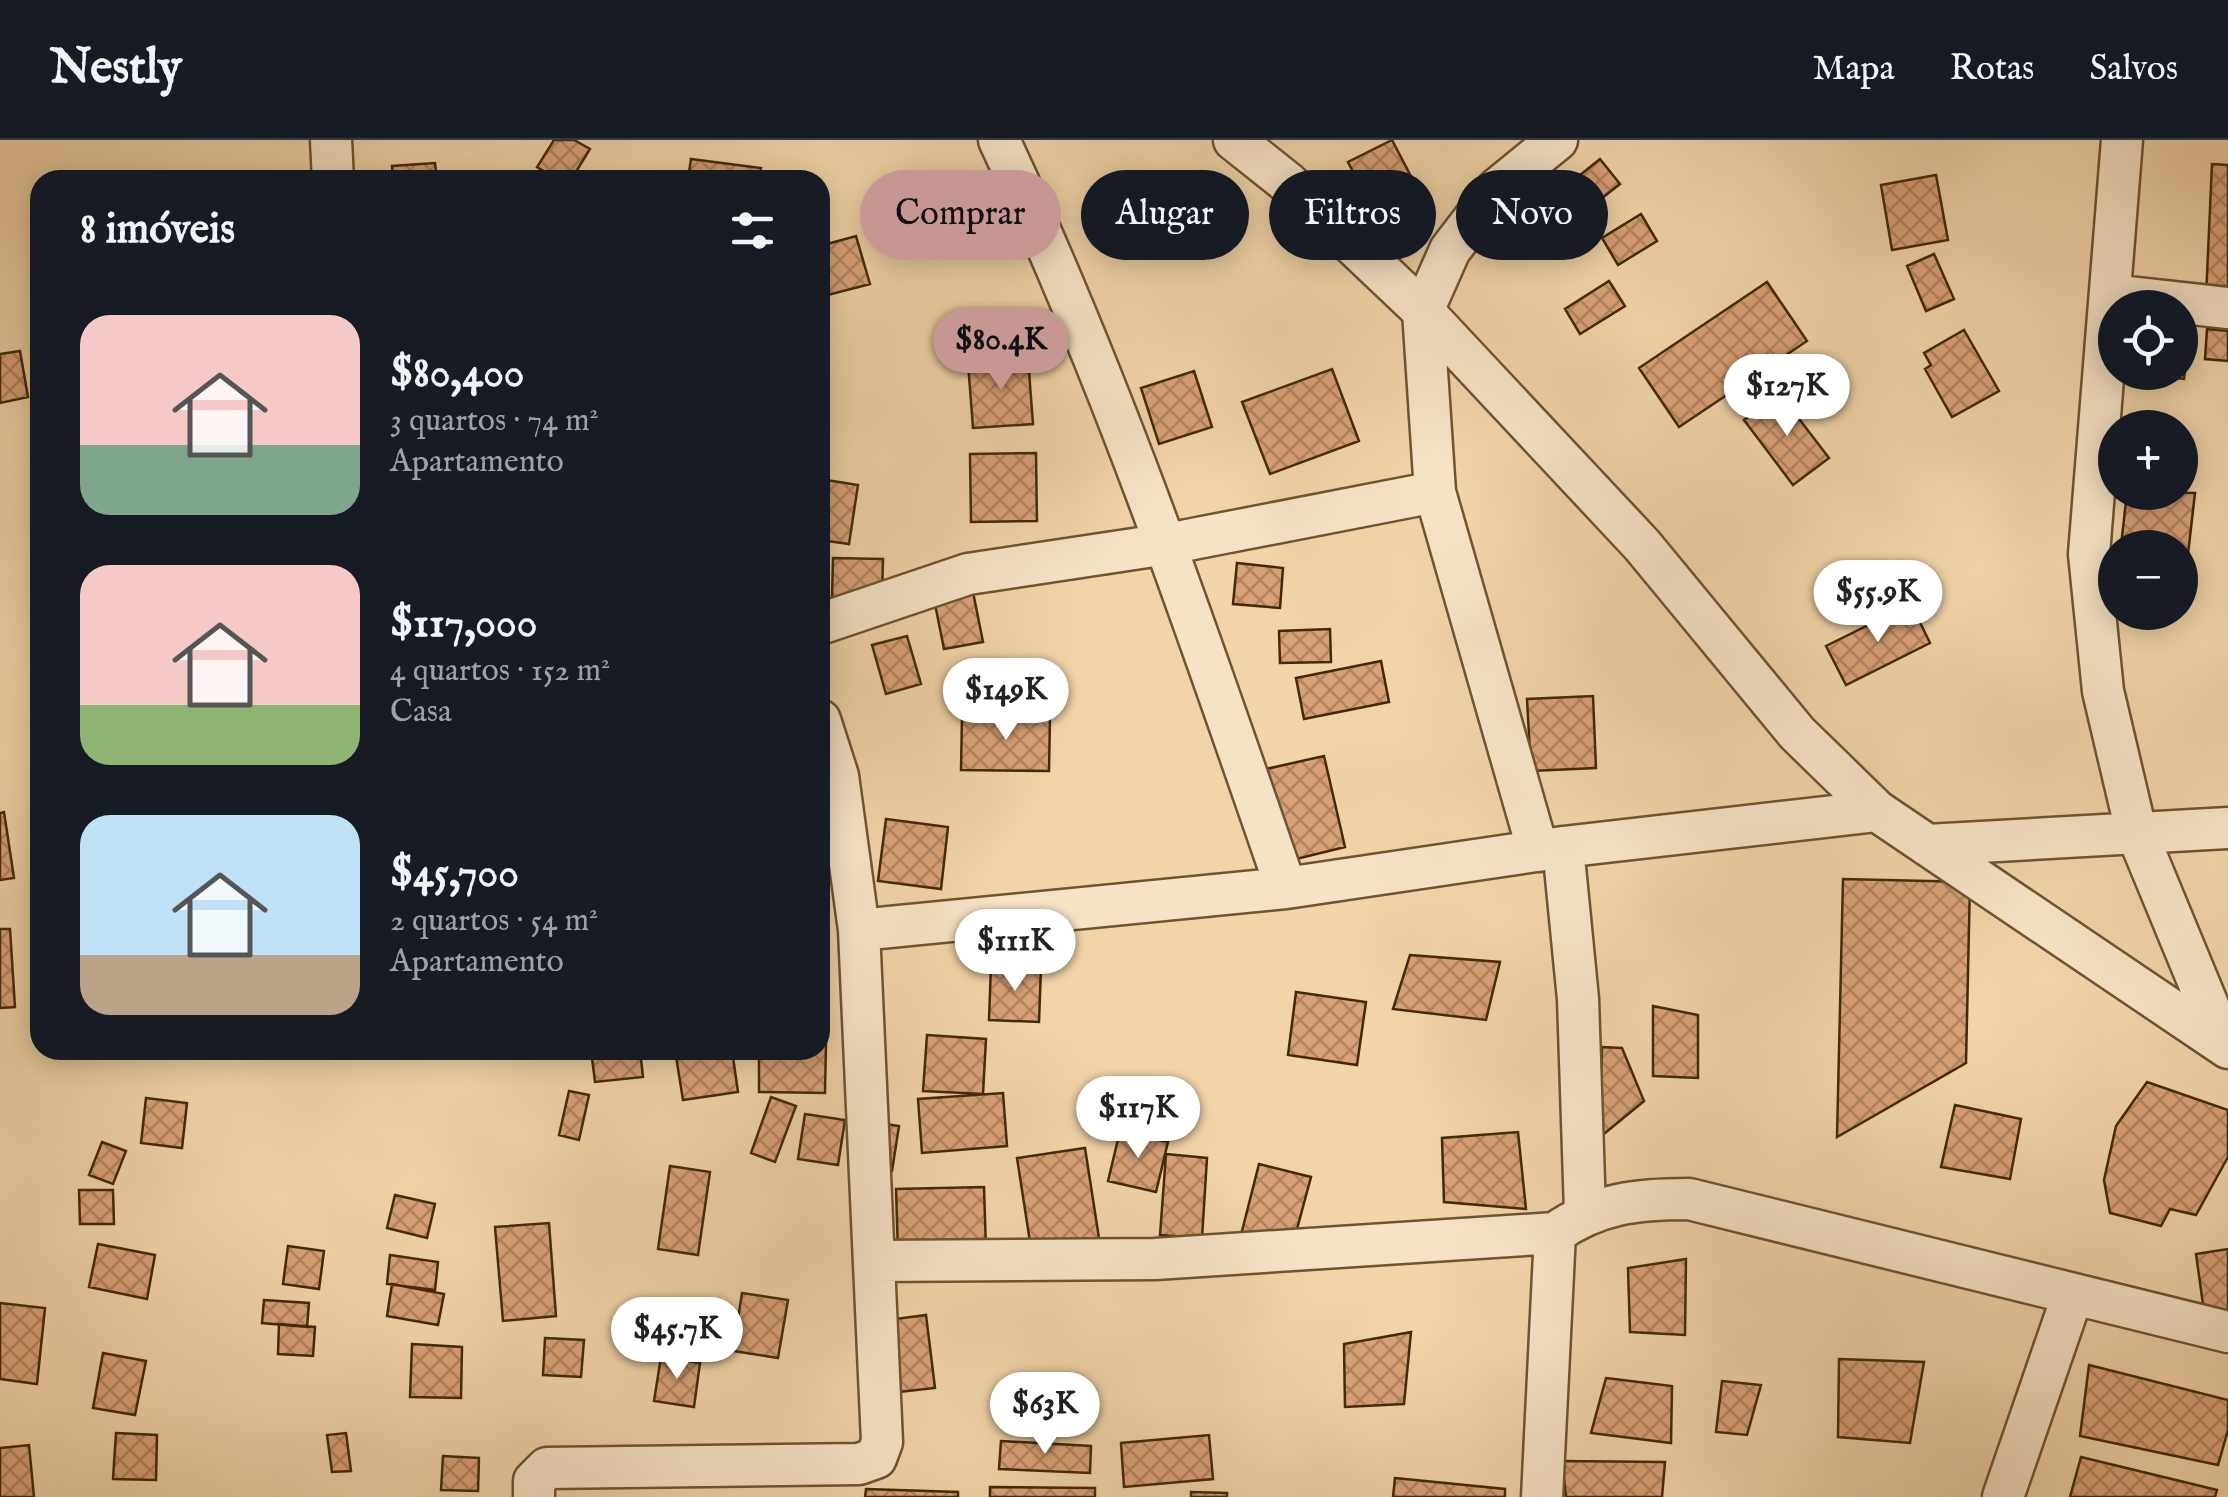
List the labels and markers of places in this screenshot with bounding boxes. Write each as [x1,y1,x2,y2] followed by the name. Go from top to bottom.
[920,308,1082,393] pin: $80.4K
[1717,354,1857,439] pin: $127K
[1797,560,1959,645] pin: $55.9K
[936,658,1076,743] pin: $149K
[945,909,1085,994] pin: $111K
[1068,1076,1208,1161] pin: $117K
[596,1297,758,1382] pin: $45.7K
[986,1372,1104,1457] pin: $63K

